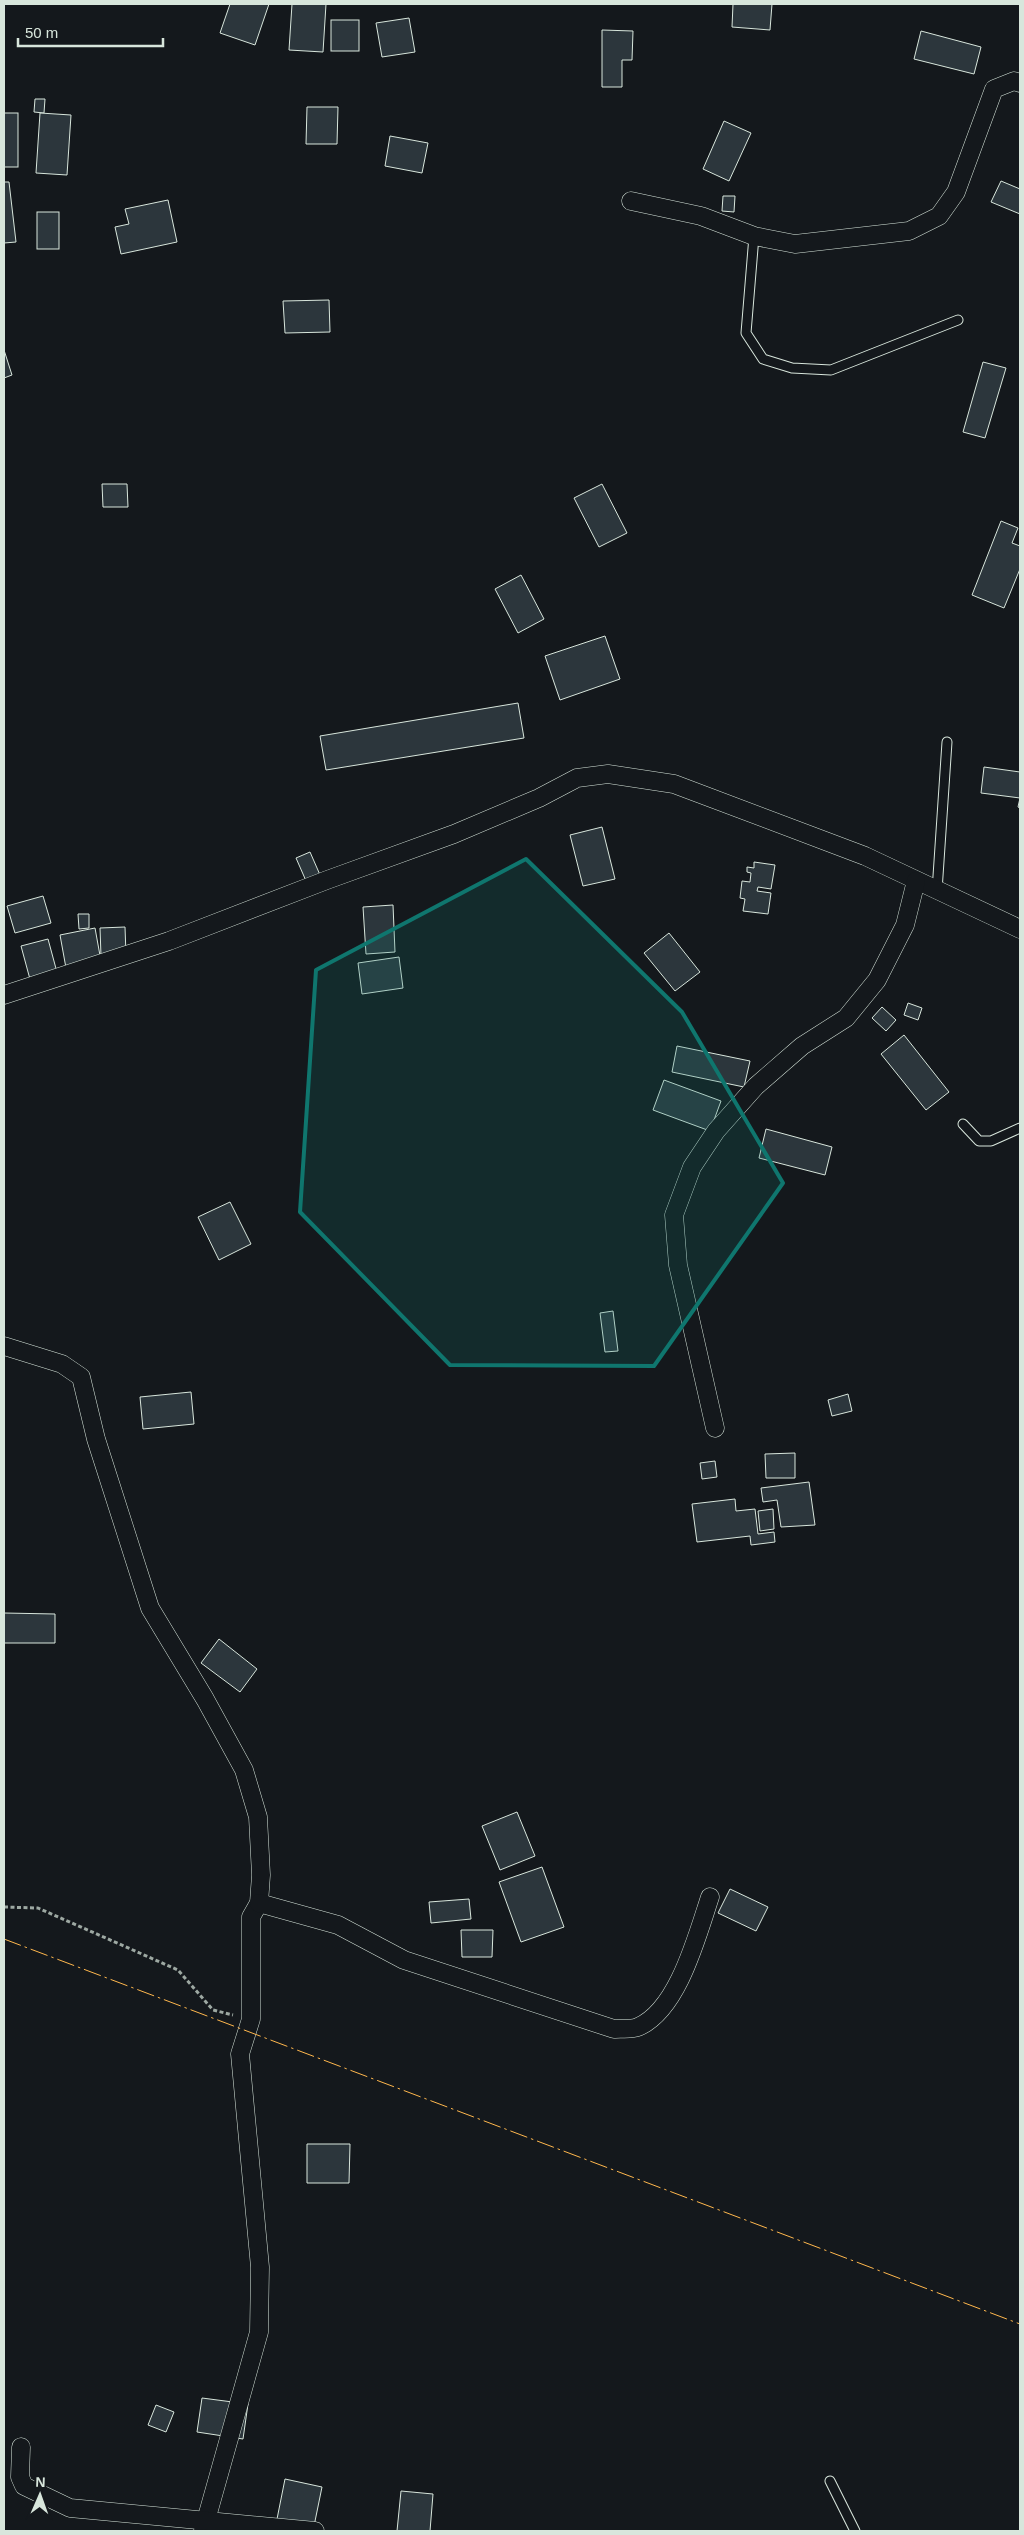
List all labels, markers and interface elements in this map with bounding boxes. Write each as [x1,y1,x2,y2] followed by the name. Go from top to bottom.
[18,15,162,47] scale bar
[25,24,58,41] text: 50 m
[15,2470,65,2520] north arrow
[35,2474,46,2490] text: N

